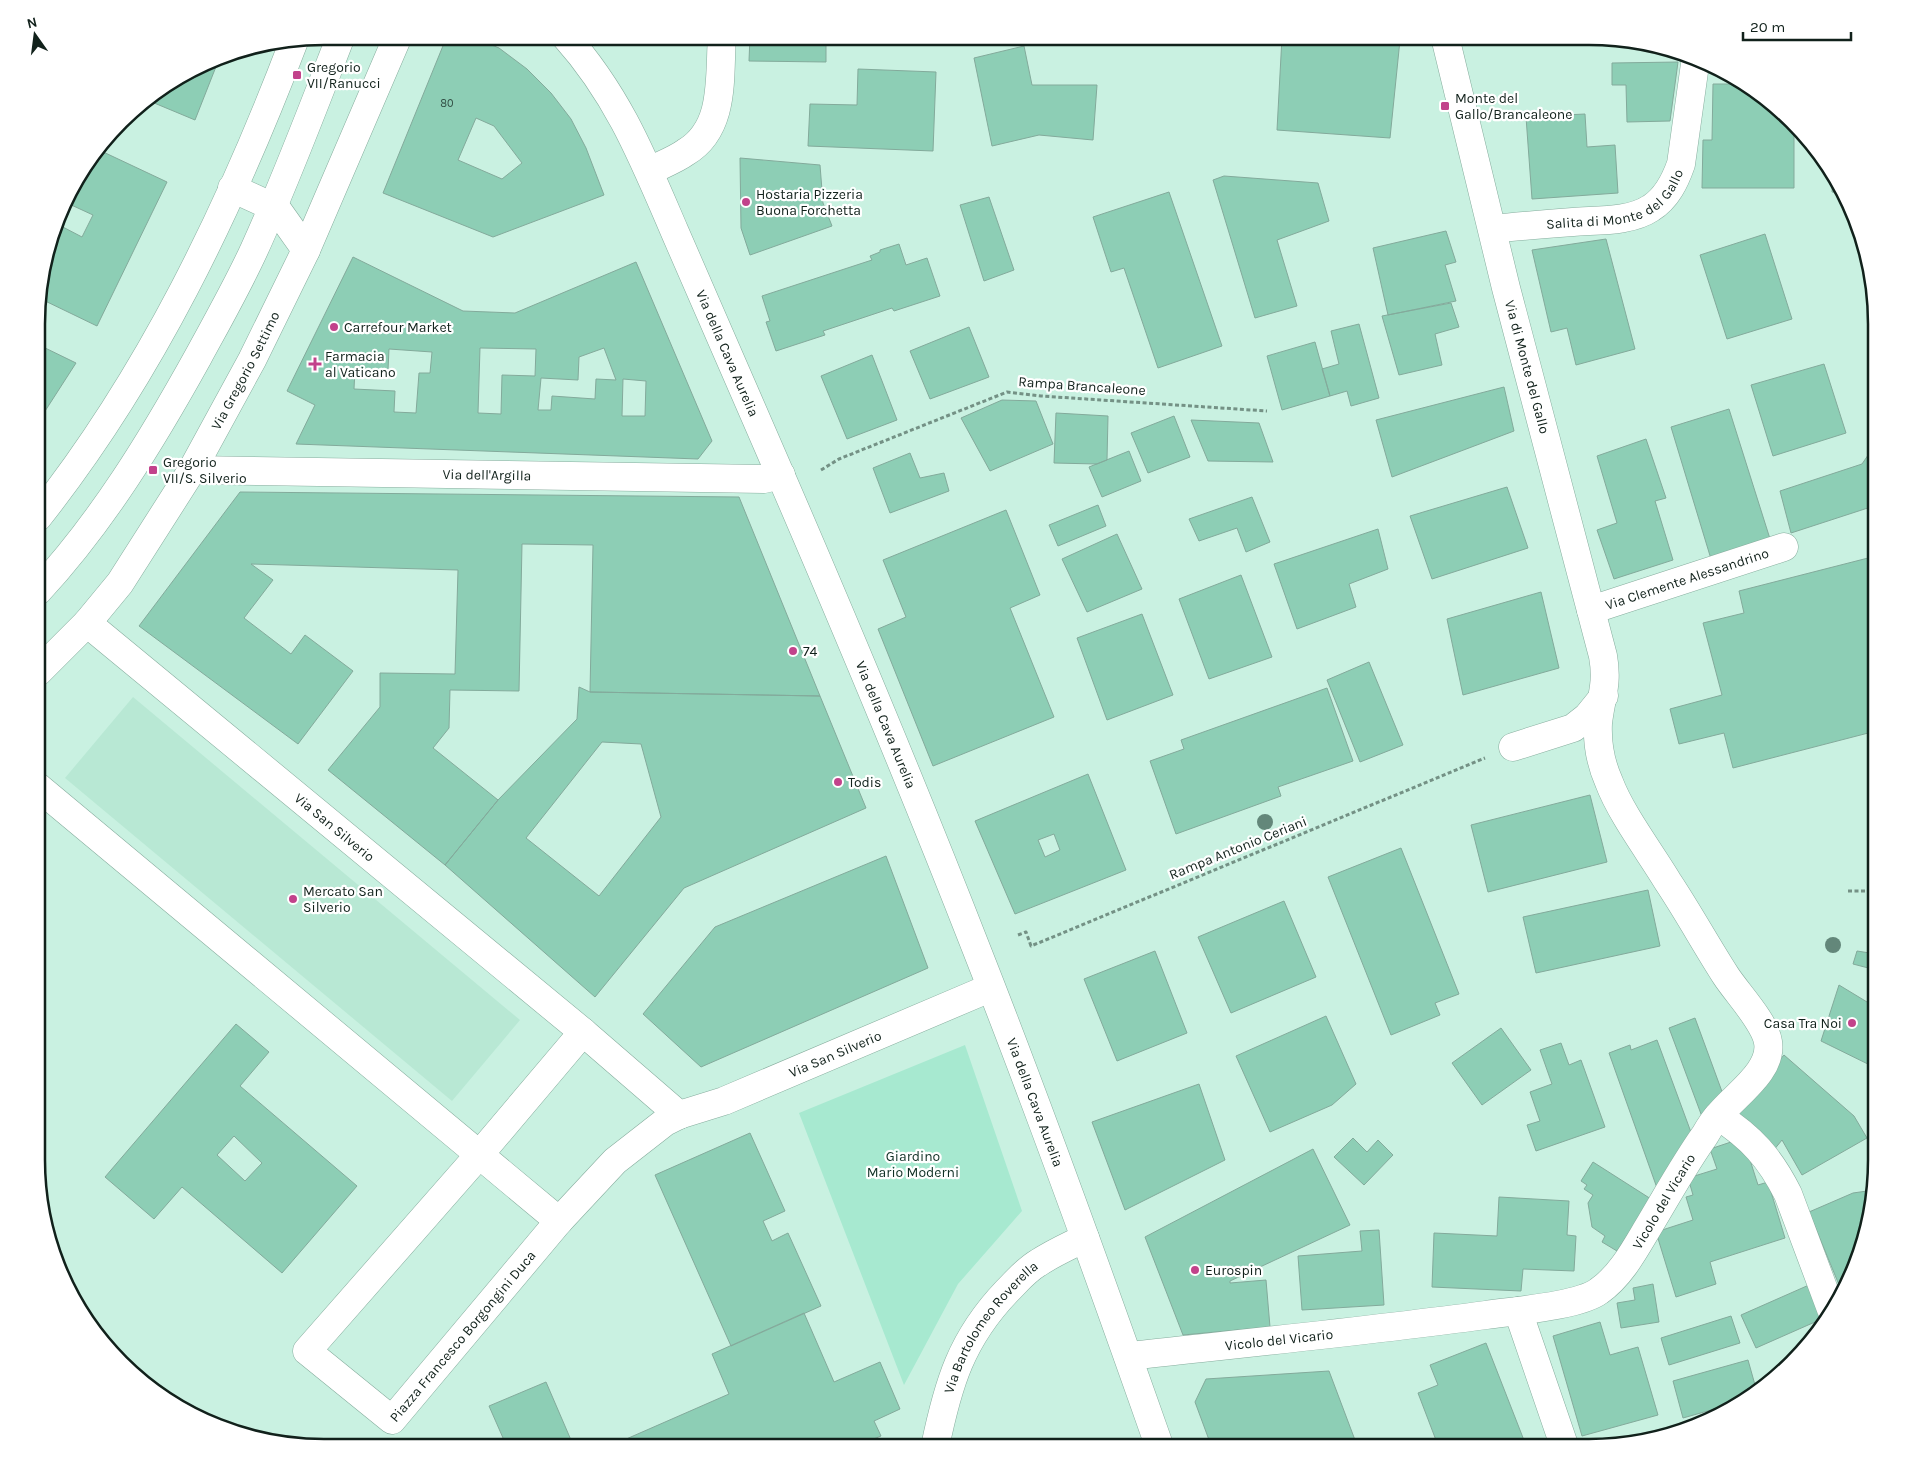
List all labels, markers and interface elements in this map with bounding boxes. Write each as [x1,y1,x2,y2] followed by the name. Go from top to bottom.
[10,10,60,60] north arrow
[1743,10,1850,42] scale bar
[25,13,39,32] text: N
[1750,18,1785,36] text: 20 m
[307,59,381,92] place label: Gregorio VII/Ranucci
[291,69,303,81] marker: Gregorio VII/Ranucci
[1455,90,1573,123] place label: Monte del Gallo/Brancaleone
[440,97,454,110] house number: 80
[1439,100,1451,112] marker: Monte del Gallo/Brancaleone
[1545,167,1687,233] street label: Salita di Monte del Gallo
[756,186,863,219] place label: Hostaria Pizzeria Buona Forchetta
[740,196,752,208] marker: Hostaria Pizzeria Buona Forchetta
[693,287,763,419] street label: Via della Cava Aurelia
[1501,298,1553,436] street label: Via di Monte del Gallo
[207,308,283,433] street label: Via Gregorio Settimo
[344,319,452,336] place label: Carrefour Market
[328,321,340,333] marker: Carrefour Market
[325,348,396,381] place label: Farmacia al Vaticano
[309,358,321,370] marker: Farmacia al Vaticano
[1018,373,1146,399] street label: Rampa Brancaleone
[163,454,247,487] place label: Gregorio VII/S. Silverio
[147,464,159,476] marker: Gregorio VII/S. Silverio
[442,465,532,484] street label: Via dell'Argilla
[1603,544,1771,613] street label: Via Clemente Alessandrino
[803,643,818,660] place label: 74
[787,645,799,657] marker: 74
[852,658,920,791] street label: Via della Cava Aurelia
[848,774,881,791] place label: Todis
[832,776,844,788] marker: Todis
[291,789,378,865] street label: Via San Silverio
[1167,813,1309,883] street label: Rampa Antonio Ceriani
[303,883,383,916] place label: Mercato San Silverio
[287,893,299,905] marker: Mercato San Silverio
[1764,1015,1842,1032] place label: Casa Tra Noi
[1846,1017,1858,1029] marker: Casa Tra Noi
[786,1027,884,1081] street label: Via San Silverio
[1003,1035,1067,1169] street label: Via della Cava Aurelia
[867,1148,959,1181] park label: Giardino Mario Moderni
[1629,1150,1699,1252] street label: Vicolo del Vicario
[386,1247,539,1425] street label: Piazza Francesco Borgongini Duca
[940,1257,1041,1395] street label: Via Bartolomeo Roverella
[1205,1262,1262,1279] place label: Eurospin
[1189,1264,1201,1276] marker: Eurospin
[1224,1325,1334,1354] street label: Vicolo del Vicario

